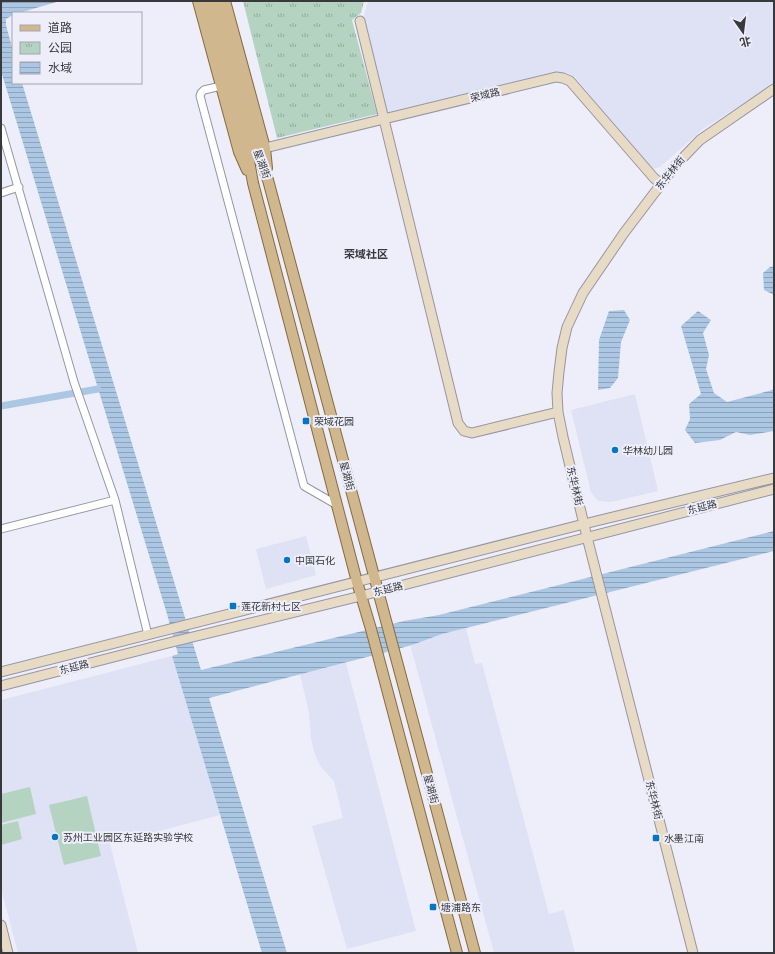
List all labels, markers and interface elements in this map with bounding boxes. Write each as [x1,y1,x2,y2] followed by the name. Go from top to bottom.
[12,12,142,84] legend
[723,12,763,52] north arrow
[48,20,72,35] text: 道路
[738,34,752,50] text: 北
[48,40,72,55] text: 公园
[48,60,72,75] text: 水域
[469,85,501,105] street label: 荣域路
[251,148,273,180] street label: 星湖街
[652,153,688,193] street label: 东华林街
[344,247,388,261] district label: 荣域社区
[314,415,354,428] place label: 荣域花园
[301,416,311,426] marker: 荣域花园
[623,444,673,457] place label: 华林幼儿园
[610,445,620,455] marker: 华林幼儿园
[337,460,357,492] street label: 星湖街
[564,465,586,507] street label: 东华林街
[686,497,718,517] street label: 东延路
[295,554,335,567] place label: 中国石化
[282,555,292,565] marker: 中国石化
[372,579,404,599] street label: 东延路
[241,600,301,613] place label: 莲花新村七区
[228,601,238,611] marker: 莲花新村七区
[58,657,90,677] street label: 东延路
[421,773,441,805] street label: 星湖街
[643,779,665,821] street label: 东华林街
[63,831,193,844] place label: 苏州工业园区东延路实验学校
[50,832,60,842] marker: 苏州工业园区东延路实验学校
[664,832,704,845] place label: 水墨江南
[651,833,661,843] marker: 水墨江南
[441,901,481,914] place label: 塘浦路东
[428,902,438,912] marker: 塘浦路东

